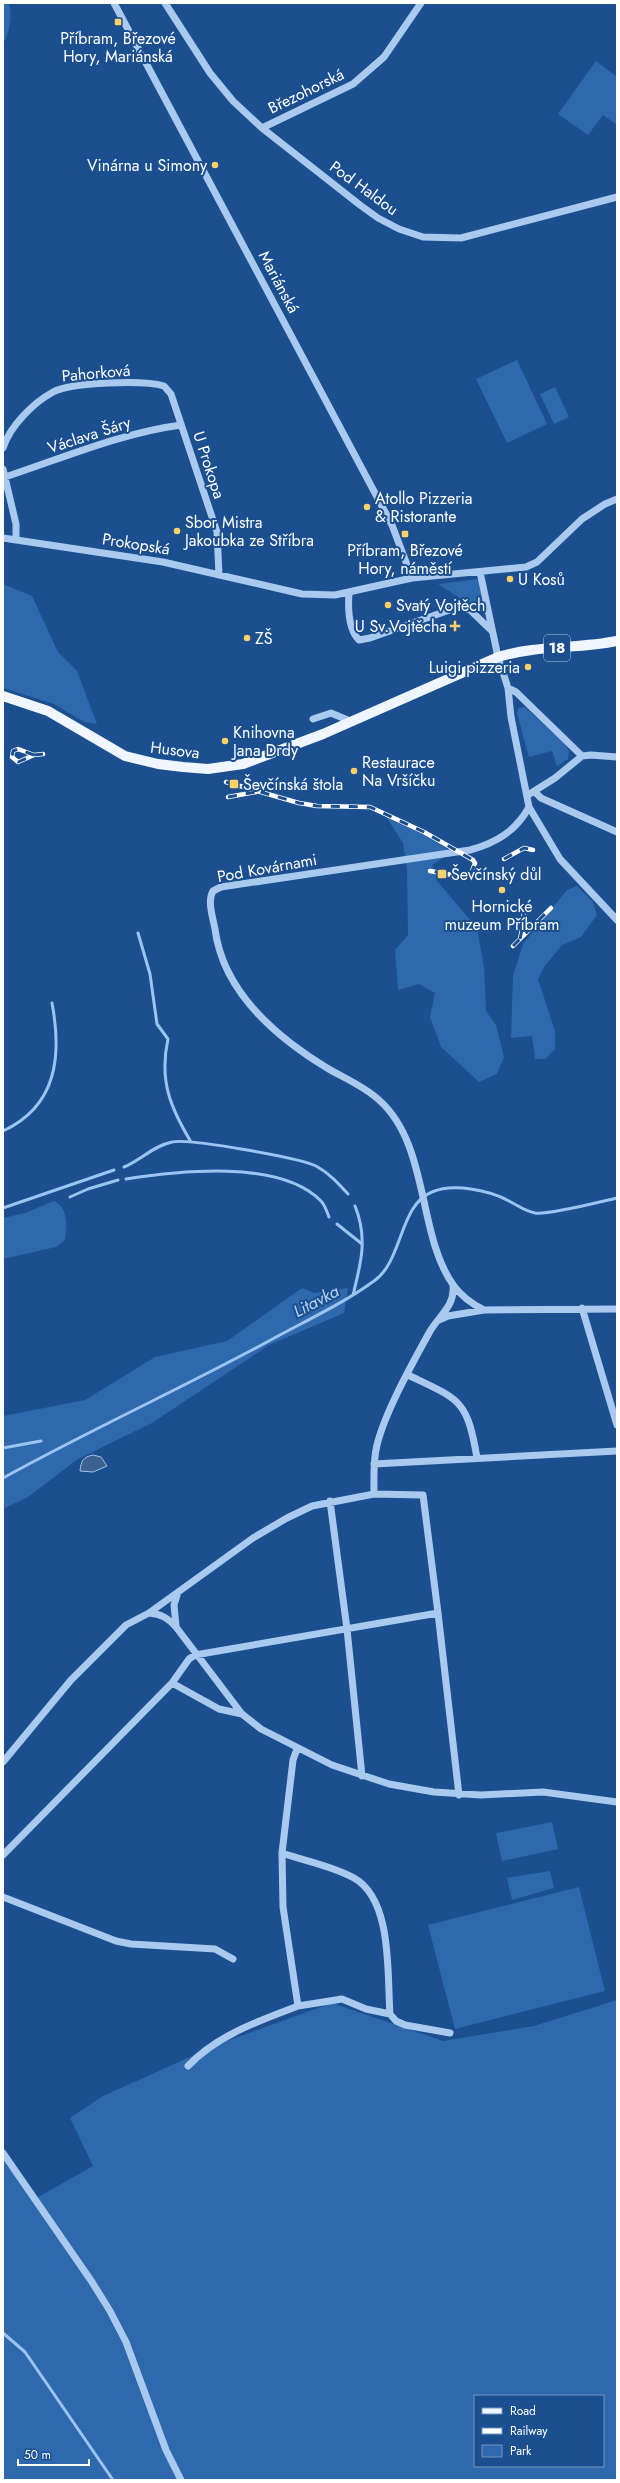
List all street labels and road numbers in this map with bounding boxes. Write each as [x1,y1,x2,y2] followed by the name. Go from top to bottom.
[264,63,348,119] street label: Březohorská
[325,155,403,221] street label: Pod Haldou
[253,247,305,317] street label: Mariánská
[61,359,131,387] street label: Pahorková
[44,410,135,459] street label: Václava Šáry
[187,428,231,502] street label: U Prokopa
[100,527,172,561] street label: Prokopská
[544,635,570,661] road number: 18
[149,736,201,764] street label: Husova
[215,848,319,888] street label: Pod Kovárnami

